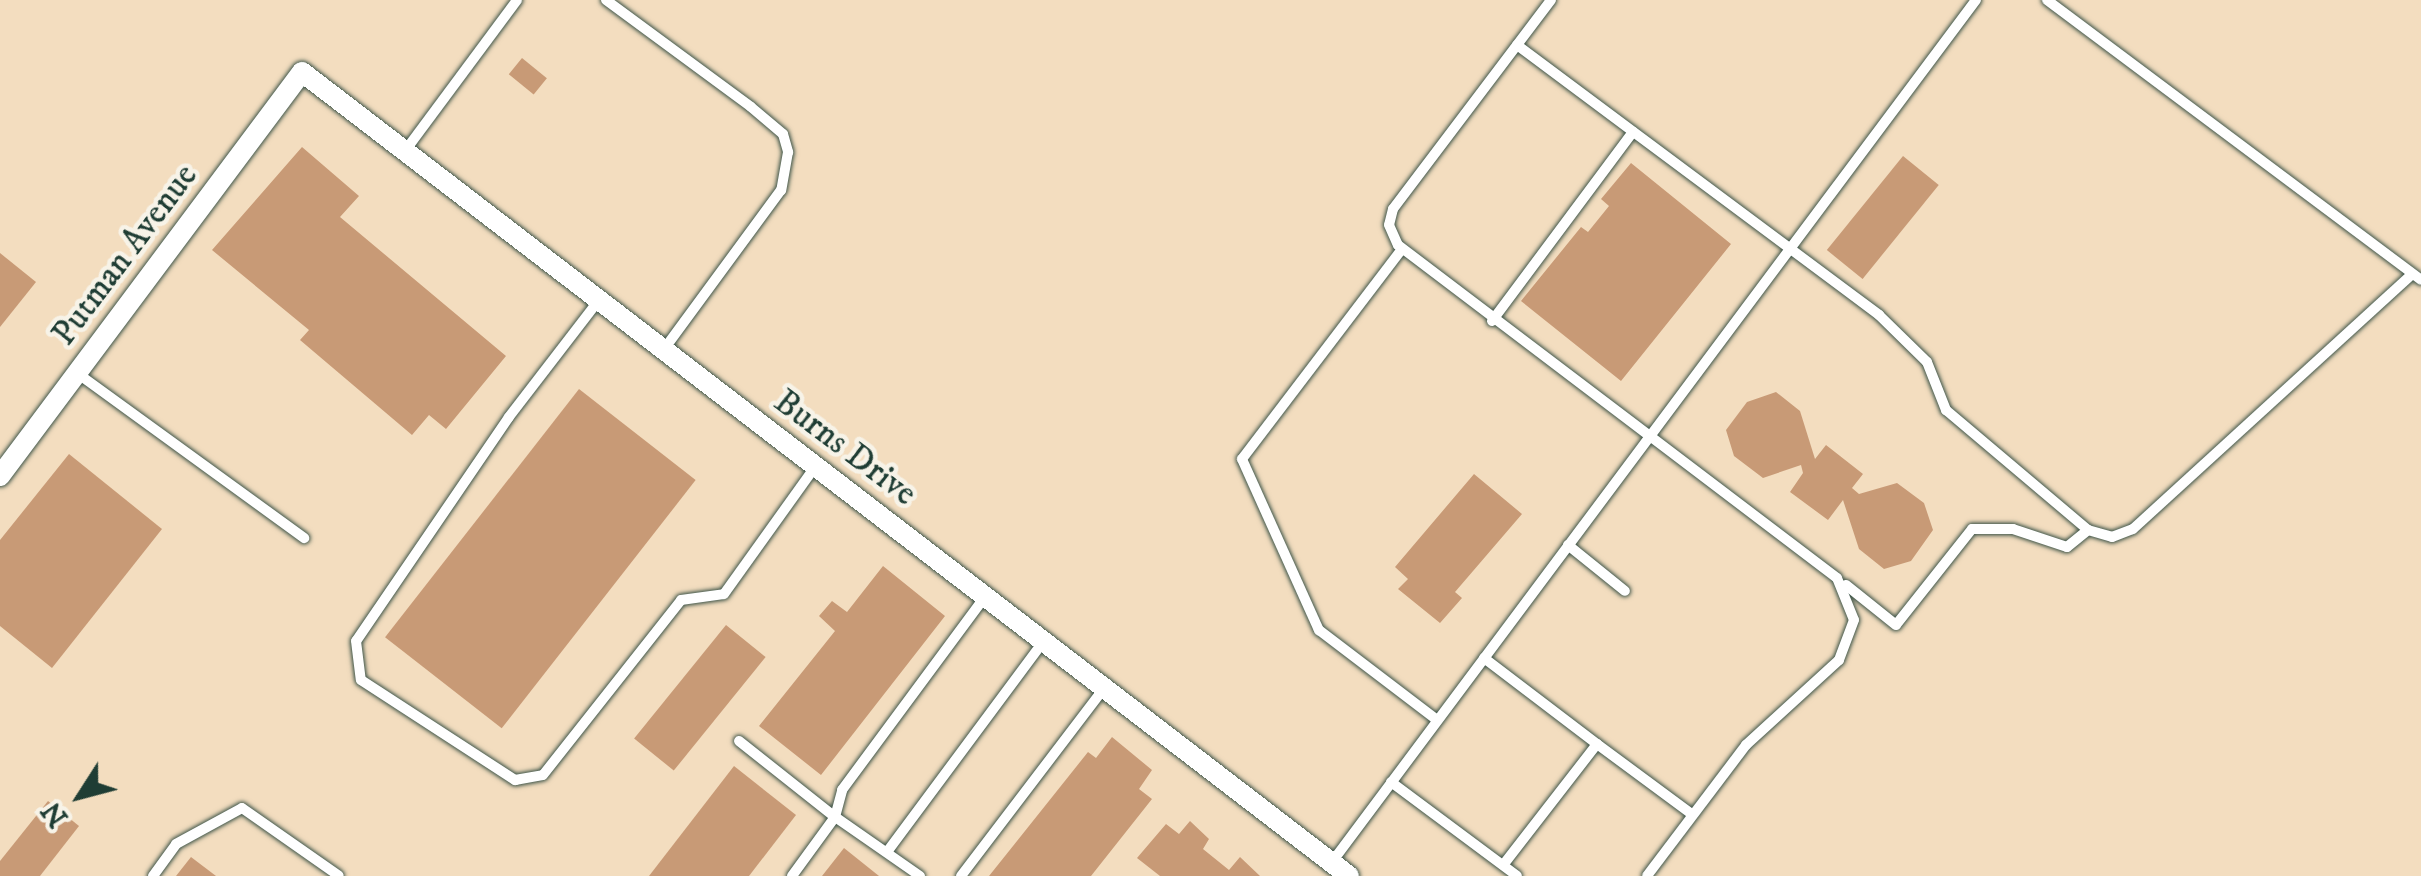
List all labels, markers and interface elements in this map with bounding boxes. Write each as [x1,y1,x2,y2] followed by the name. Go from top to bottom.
[43,156,207,354] street label: Putman Avenue
[765,381,925,515] street label: Burns Drive
[30,746,130,846] north arrow
[34,794,76,834] text: N

